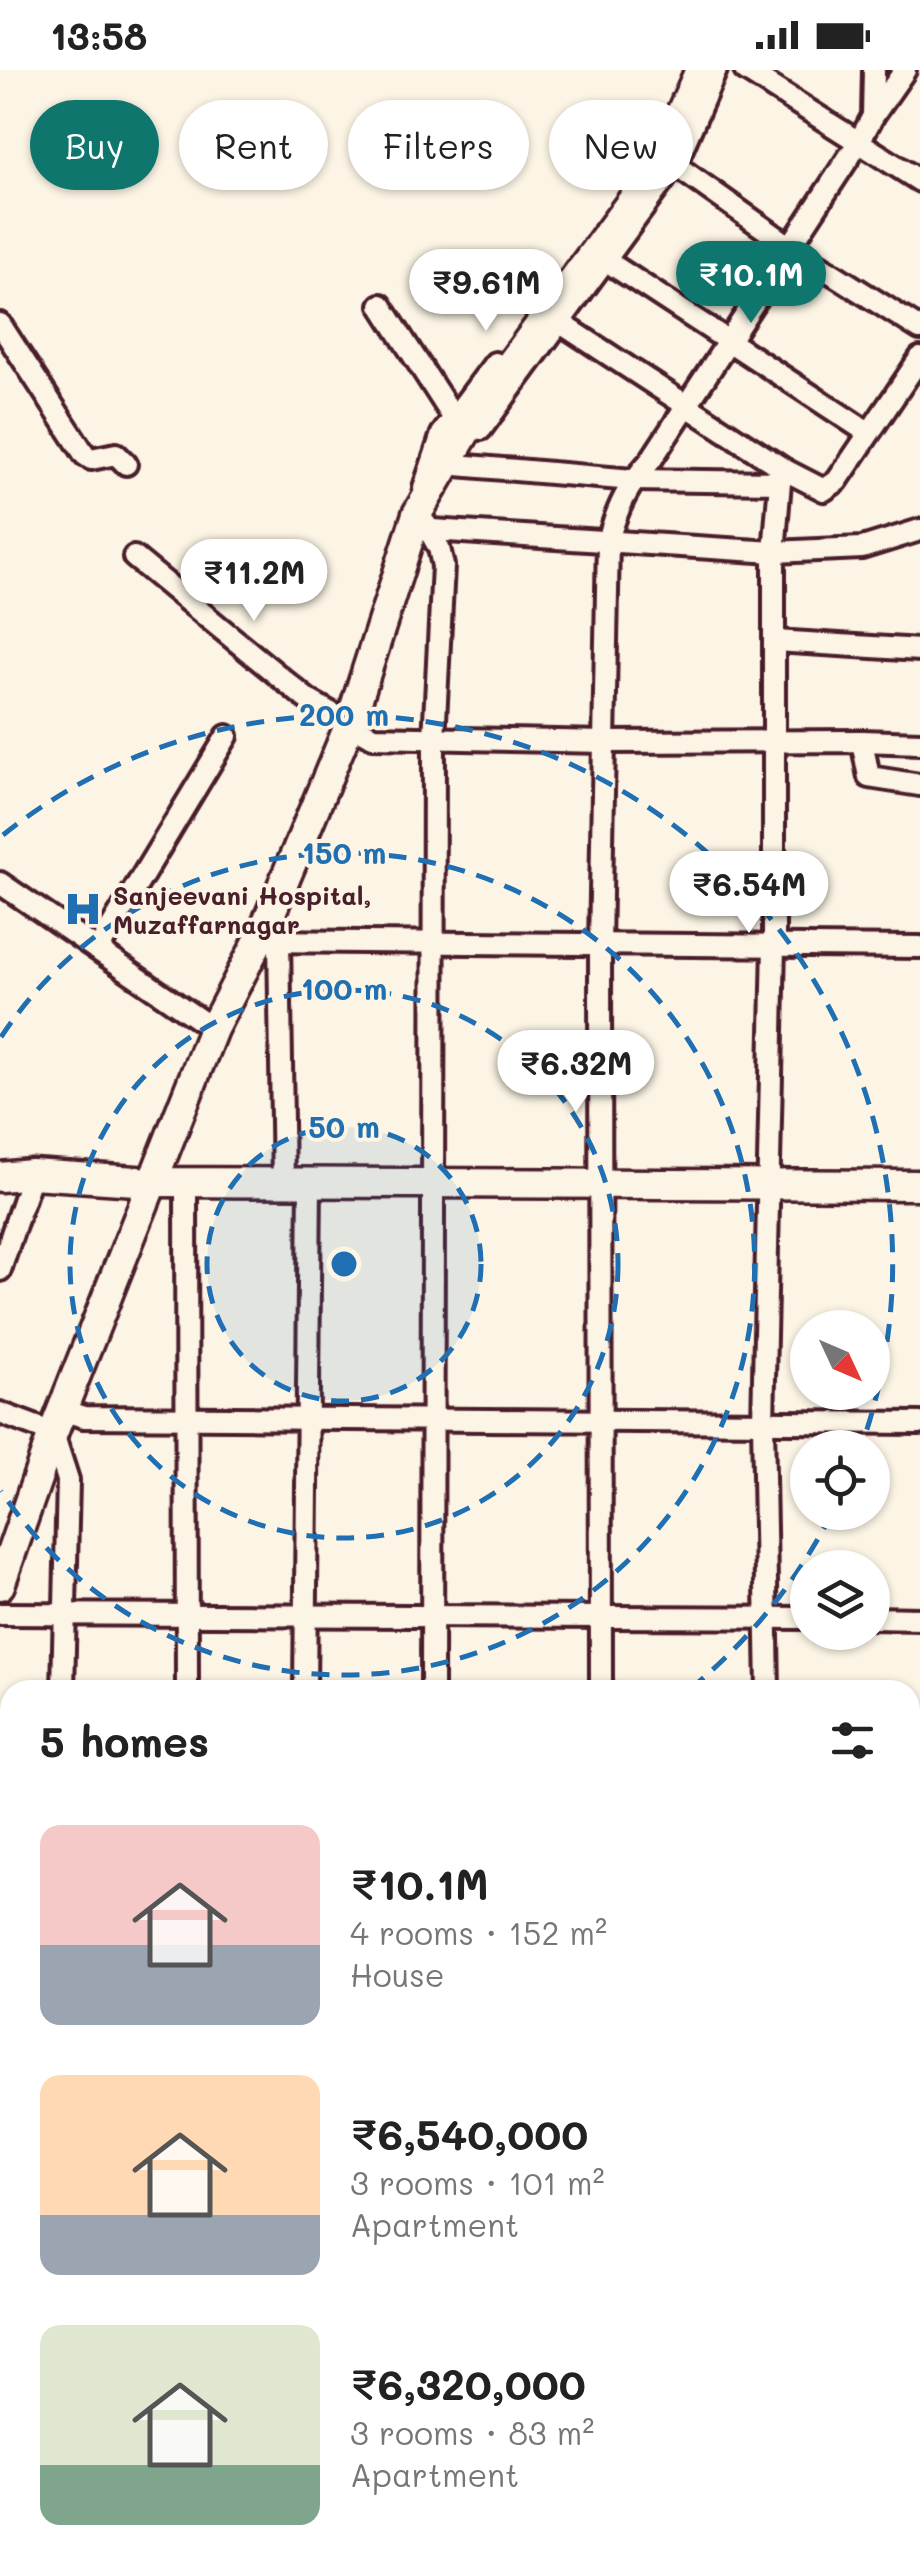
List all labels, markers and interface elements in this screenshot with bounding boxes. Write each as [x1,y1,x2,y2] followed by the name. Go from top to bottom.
[50,10,147,60] text: 13:58
[30,100,159,190] chip: Buy
[179,100,328,190] chip: Rent
[348,100,529,190] chip: Filters
[549,100,693,190] chip: New
[670,241,832,326] pin: ₹10.1M
[405,249,567,334] pin: ₹9.61M
[698,252,804,294] text: ₹10.1M
[431,260,541,302] text: ₹9.61M
[173,539,335,624] pin: ₹11.2M
[202,550,306,592] text: ₹11.2M
[299,694,389,734] text: 200 m
[302,832,386,872] text: 150 m
[668,851,830,936] pin: ₹6.54M
[691,862,807,904] text: ₹6.54M
[113,879,371,940] place label: Sanjeevani Hospital, Muzaffarnagar
[62,888,104,930] hospital icon: Sanjeevani Hospital, Muzaffarnagar
[301,968,387,1008] text: 100 m
[495,1030,657,1115] pin: ₹6.32M
[519,1041,633,1083] text: ₹6.32M
[308,1106,380,1146] text: 50 m
[326,1246,362,1282] centre of rings
[790,1310,890,1410] north arrow
[790,1310,890,1650] map controls
[790,1430,890,1530] button: locate
[790,1550,890,1650] button: layers
[40,1713,209,1768] text: 5 homes
[825,1713,880,1768] icon: filters
[350,1856,489,1911] text: ₹10.1M
[120,1865,240,1985] icon: home
[350,1911,607,1953] text: 4 rooms · 152 m²
[350,1953,445,1995] text: House
[350,2106,588,2161] text: ₹6,540,000
[120,2115,240,2235] icon: home
[350,2161,605,2203] text: 3 rooms · 101 m²
[350,2203,519,2245] text: Apartment
[350,2356,586,2411] text: ₹6,320,000
[120,2365,240,2485] icon: home
[350,2411,594,2453] text: 3 rooms · 83 m²
[350,2453,519,2495] text: Apartment

